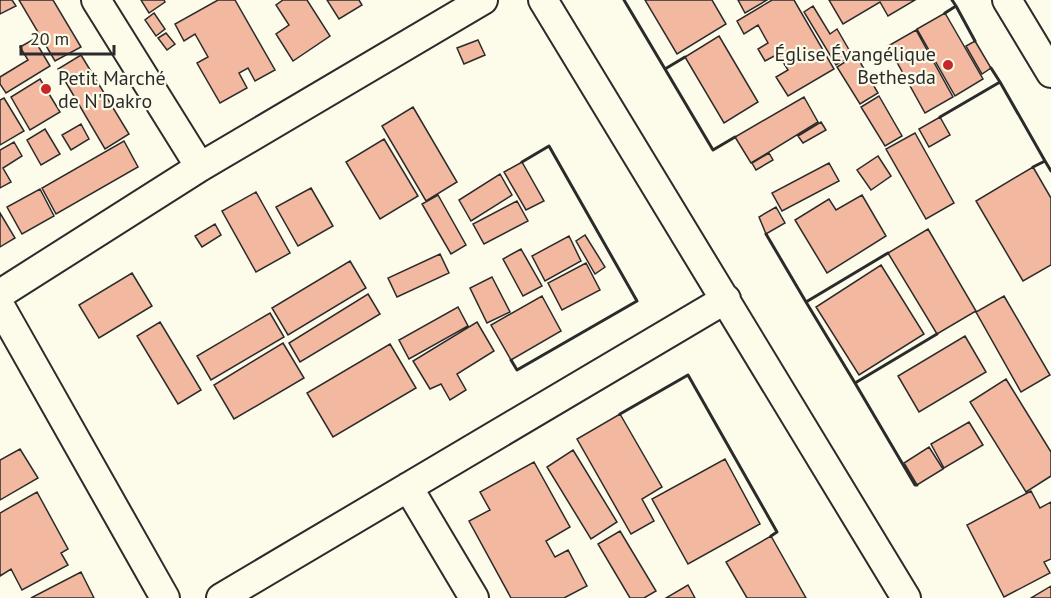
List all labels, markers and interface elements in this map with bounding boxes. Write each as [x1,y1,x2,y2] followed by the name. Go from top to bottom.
[21,18,114,56] scale bar
[30,27,69,50] text: 20 m
[774,41,936,90] place label: Église Évangélique Bethesda
[941,58,955,72] marker: Église Évangélique Bethesda
[58,65,166,114] place label: Petit Marché de N'Dakro
[39,82,53,96] marker: Petit Marché de N'Dakro

